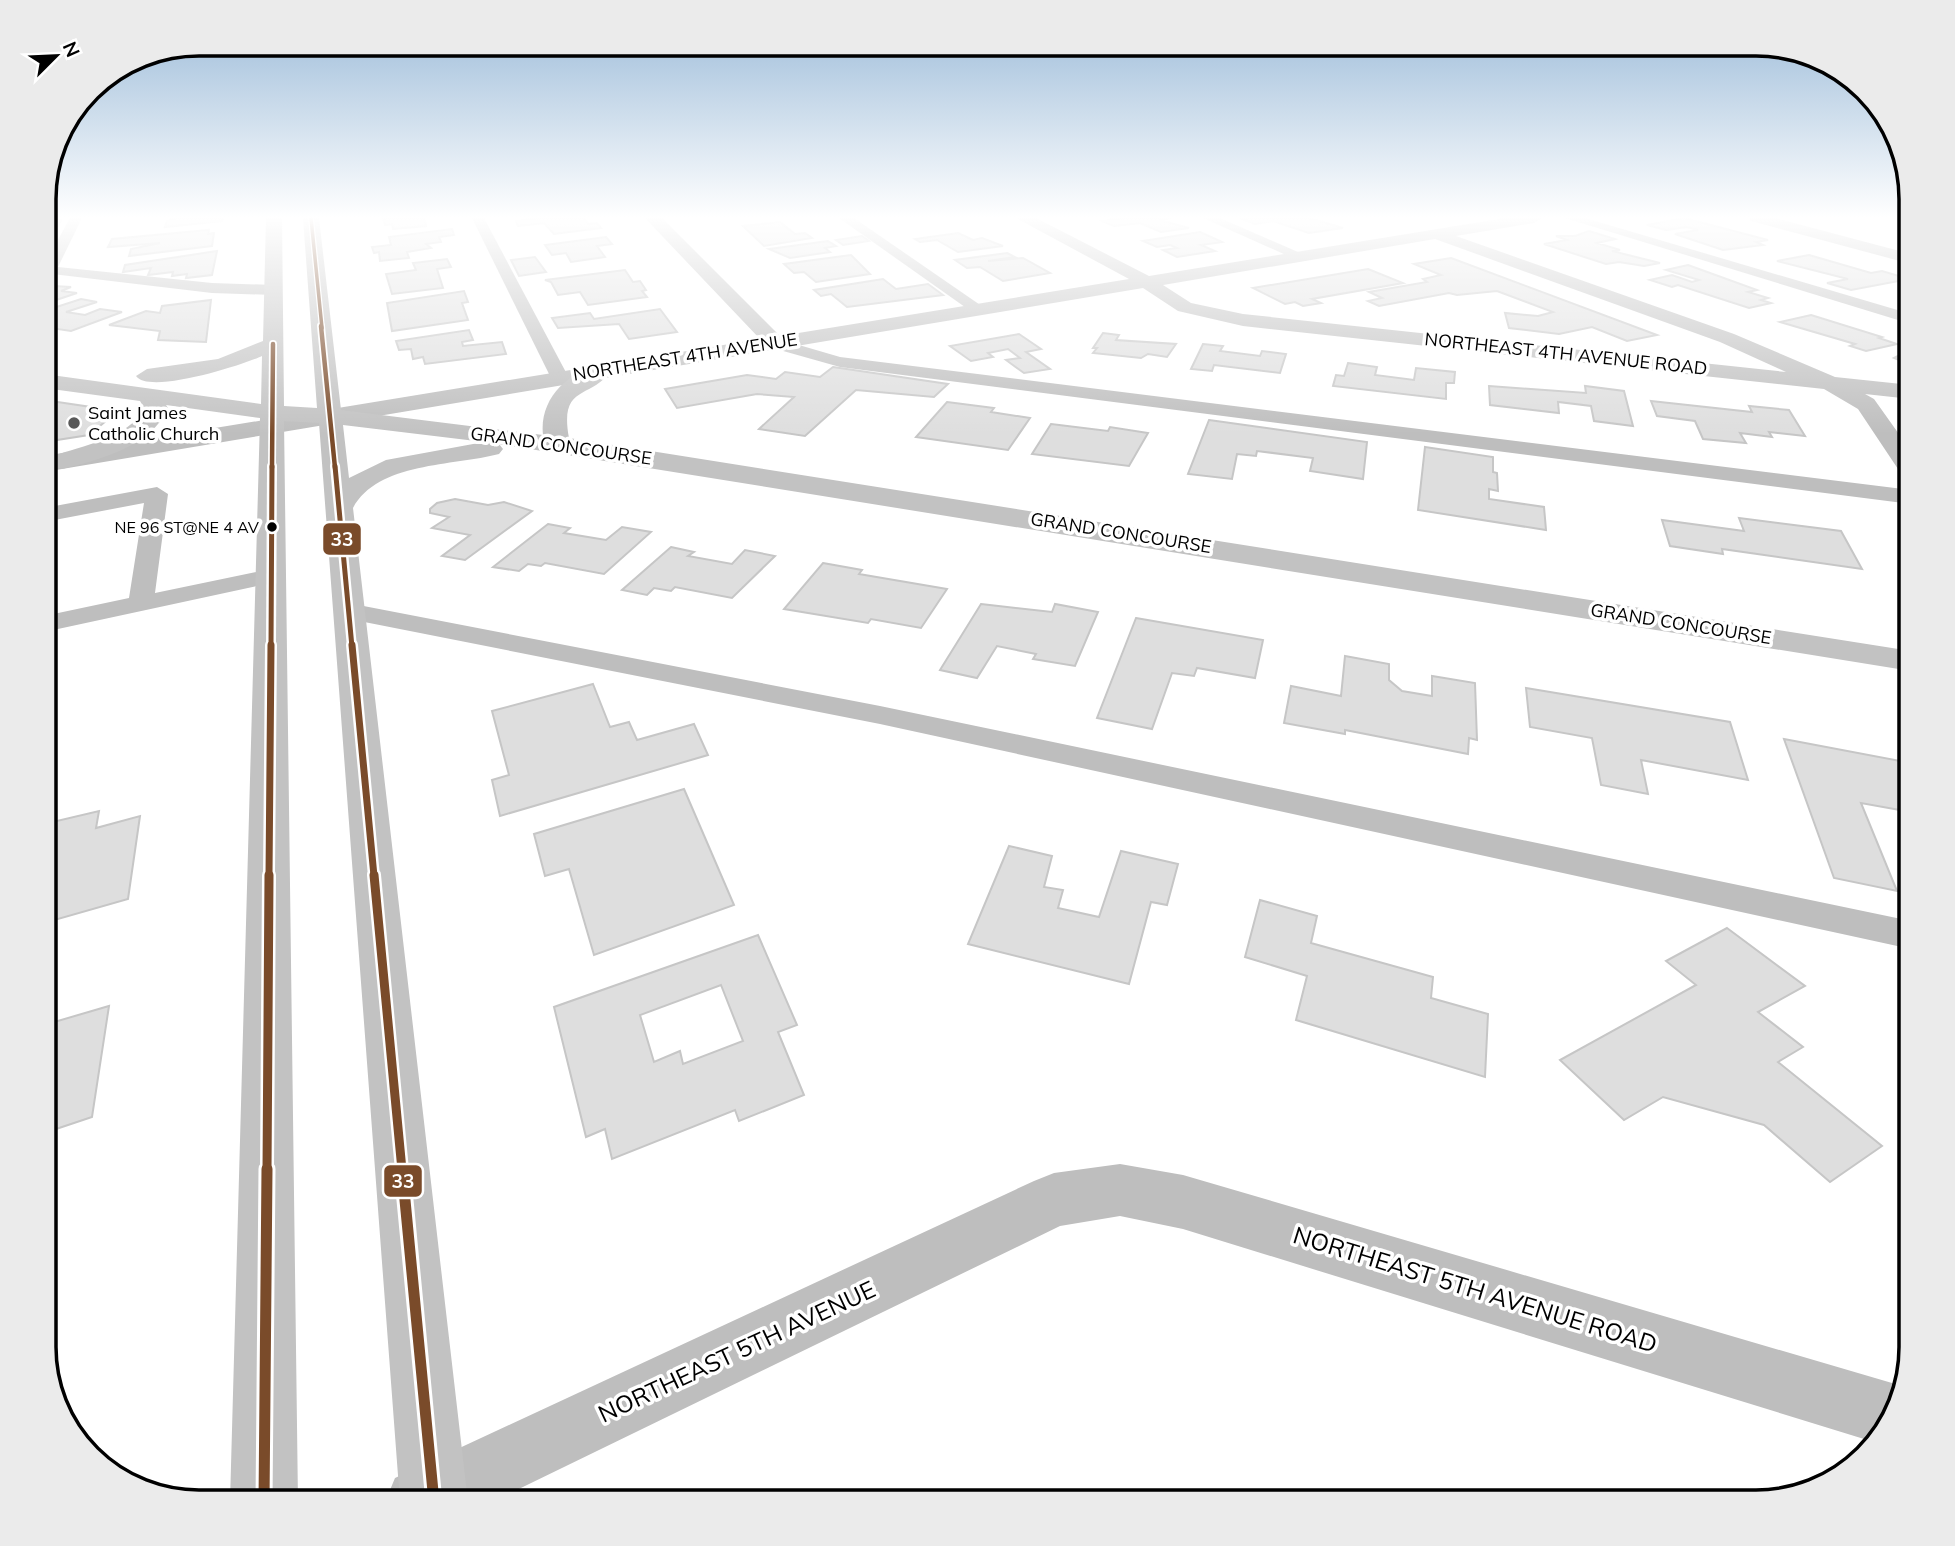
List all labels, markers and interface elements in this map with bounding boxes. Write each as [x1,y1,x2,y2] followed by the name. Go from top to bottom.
[21,21,91,91] north arrow
[58,38,85,61] text: N
[571,327,799,386] street label: NORTHEAST 4TH AVENUE
[1424,327,1709,380] street label: NORTHEAST 4TH AVENUE ROAD
[88,401,219,445] place label: Saint James Catholic Church
[66,415,82,431] marker: Saint James Catholic Church
[469,421,653,470] street label: GRAND CONCOURSE
[1029,507,1213,558] street label: GRAND CONCOURSE
[115,517,260,537] place label: NE 96 ST@NE 4 AV
[265,520,279,534] marker: NE 96 ST@NE 4 AV
[322,522,362,556] line badge: 33
[331,527,353,551] text: 33
[1589,598,1773,649] street label: GRAND CONCOURSE
[383,1164,423,1198] line badge: 33
[392,1169,414,1193] text: 33
[1290,1219,1661,1359] street label: NORTHEAST 5TH AVENUE ROAD
[593,1274,880,1429] street label: NORTHEAST 5TH AVENUE

